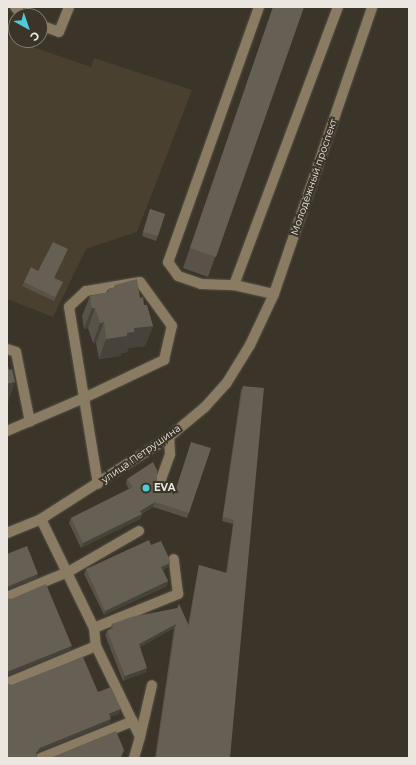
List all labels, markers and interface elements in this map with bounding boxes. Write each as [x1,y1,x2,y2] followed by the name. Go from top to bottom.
[8,8,48,48] north arrow
[28,28,43,44] text: С
[288,117,340,237] street label: Молодёжный проспект
[99,422,183,486] street label: улица Петрушина
[154,482,175,494] place label: EVA
[141,483,151,493] marker: EVA

